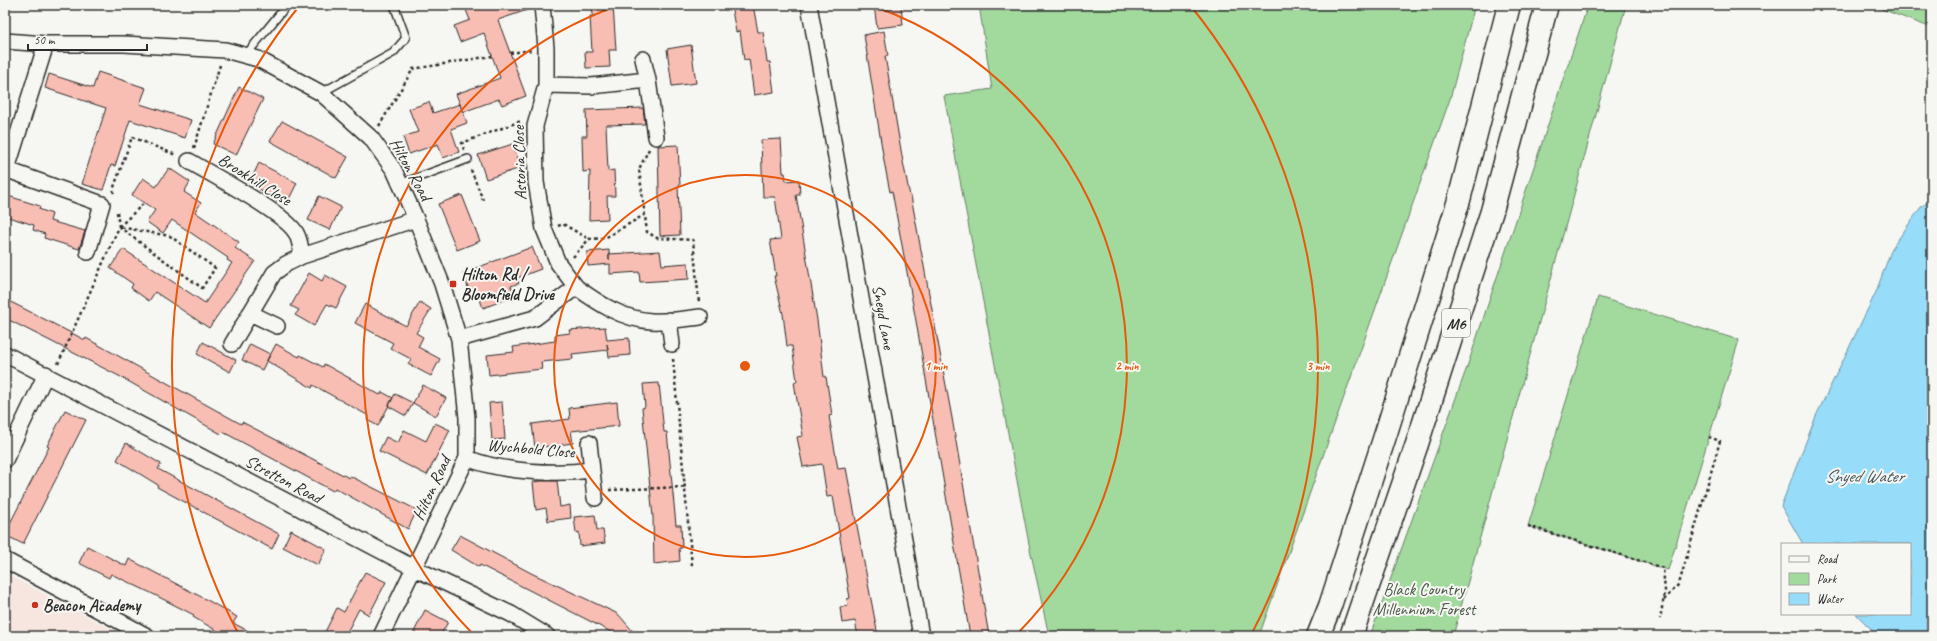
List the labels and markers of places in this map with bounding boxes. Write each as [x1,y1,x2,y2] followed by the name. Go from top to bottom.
[461,264,555,305] place label: Hilton Rd / Bloomfield Drive
[448,279,458,289] marker: Hilton Rd / Bloomfield Drive
[738,359,752,373] centre of rings
[43,595,142,616] place label: Beacon Academy
[30,600,40,610] marker: Beacon Academy

